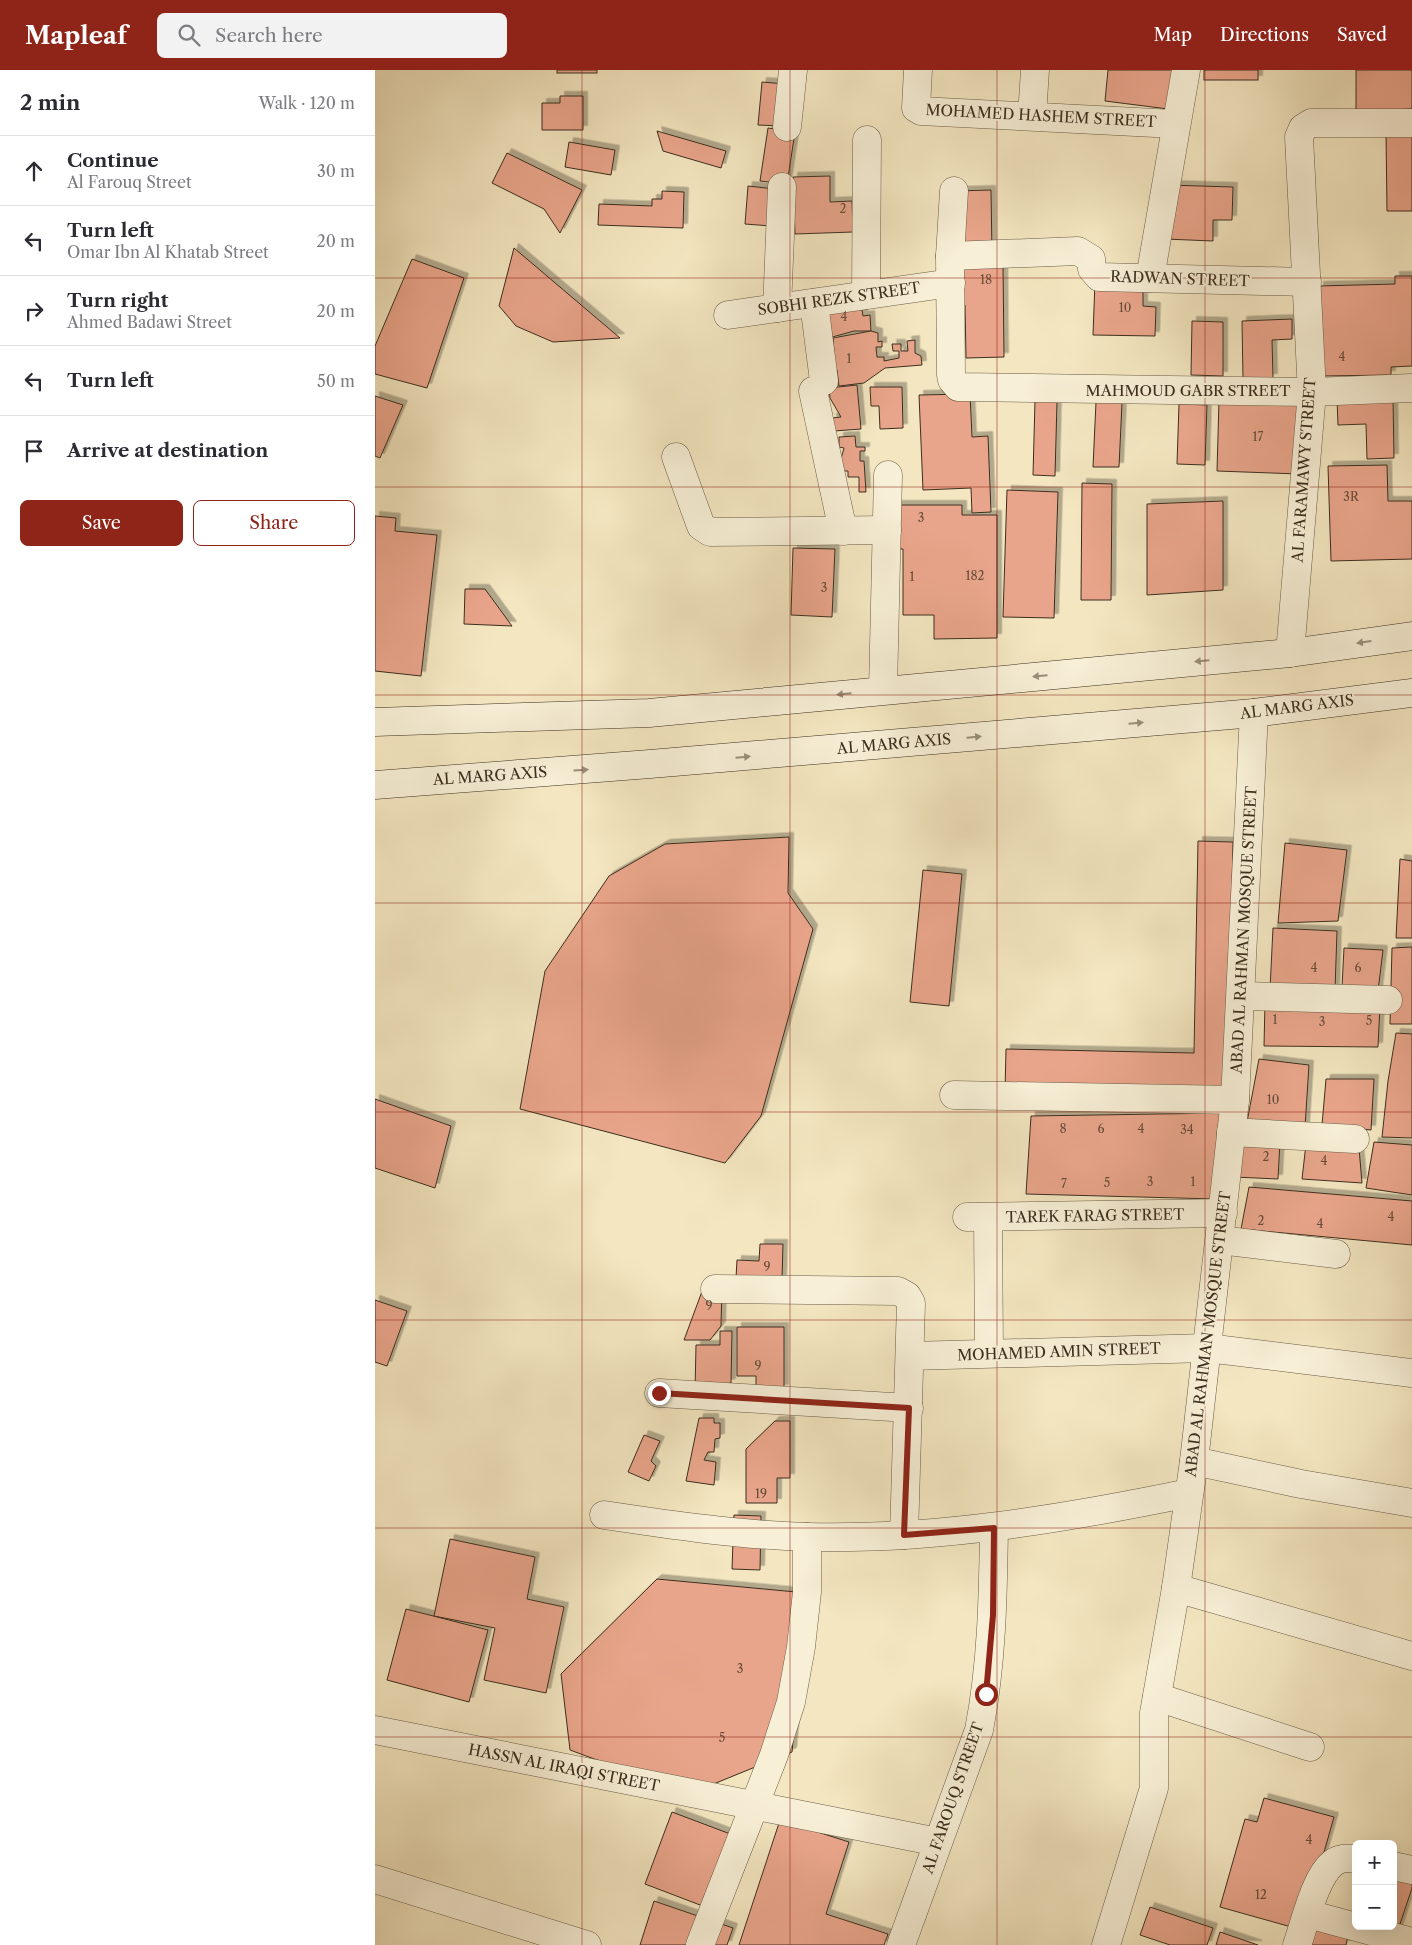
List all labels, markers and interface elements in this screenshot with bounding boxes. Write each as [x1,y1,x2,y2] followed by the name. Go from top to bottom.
[157,13,507,58] search box
[25,21,127,50] text: Mapleaf
[175,21,203,49] icon: search
[215,24,323,47] text: Search here
[1153,24,1192,46] text: Map
[1220,24,1309,46] text: Directions
[1337,24,1387,46] text: Saved
[20,90,80,115] text: 2 min
[259,93,355,113] text: Walk · 120 m
[925,100,1158,131] street label: MOHAMED HASHEM STREET
[67,149,159,172] text: Continue
[20,157,48,185] icon: ahead
[317,161,355,181] text: 30 m
[67,172,192,192] text: Al Farouq Street
[840,201,847,216] house number: 2
[67,219,154,242] text: Turn left
[20,227,48,255] icon: left
[316,231,355,251] text: 20 m
[67,242,269,262] text: Omar Ibn Al Khatab Street
[1110,267,1251,290] street label: RADWAN STREET
[980,272,992,287] house number: 18
[756,278,922,319] street label: SOBHI REZK STREET
[67,289,168,312] text: Turn right
[20,297,48,325] icon: right
[1119,300,1131,315] house number: 10
[316,301,355,321] text: 20 m
[841,309,848,324] house number: 4
[67,312,232,332] text: Ahmed Badawi Street
[1339,349,1346,364] house number: 4
[846,351,852,366] house number: 1
[20,367,48,395] icon: left
[67,369,154,392] text: Turn left
[317,371,355,391] text: 50 m
[1287,376,1319,564] street label: AL FARAMAWY STREET
[1085,381,1291,400] street label: MAHMOUD GABR STREET
[1253,429,1264,444] house number: 17
[20,437,48,465] icon: arrive
[67,439,268,462] text: Arrive at destination
[1343,489,1360,504] house number: 3R
[20,500,183,546] button: Save
[193,500,355,546] button: Share
[918,510,924,525] house number: 3
[965,568,985,583] house number: 182
[909,569,915,584] house number: 1
[821,580,827,595] house number: 3
[1355,639,1371,647] one-way arrow
[1194,657,1210,665] one-way arrow
[1032,672,1048,680] one-way arrow
[836,690,852,698] one-way arrow
[1238,690,1355,723] street label: AL MARG AXIS
[1129,719,1145,727] one-way arrow
[835,729,952,758] street label: AL MARG AXIS
[967,733,983,741] one-way arrow
[735,752,751,760] one-way arrow
[431,762,548,789] street label: AL MARG AXIS
[573,765,589,773] one-way arrow
[1226,785,1261,1075] street label: ABAD AL RAHMAN MOSQUE STREET
[1311,960,1318,975] house number: 4
[1354,960,1362,975] house number: 6
[1272,1012,1278,1027] house number: 1
[1366,1013,1372,1028] house number: 5
[1319,1014,1325,1029] house number: 3
[1267,1092,1279,1107] house number: 10
[1059,1121,1067,1136] house number: 8
[1097,1121,1105,1136] house number: 6
[1138,1121,1145,1136] house number: 4
[1180,1122,1194,1137] house number: 34
[1263,1149,1270,1164] house number: 2
[1321,1153,1328,1168] house number: 4
[1147,1174,1153,1189] house number: 3
[1190,1174,1196,1189] house number: 1
[1104,1175,1110,1190] house number: 5
[1061,1176,1067,1191] house number: 7
[1180,1189,1235,1479] street label: ABAD AL RAHMAN MOSQUE STREET
[1006,1204,1185,1227] street label: TAREK FARAG STREET
[1388,1209,1395,1224] house number: 4
[1258,1213,1265,1228] house number: 2
[1317,1216,1324,1231] house number: 4
[763,1259,771,1274] house number: 9
[705,1298,713,1313] house number: 9
[957,1338,1162,1365] street label: MOHAMED AMIN STREET
[754,1358,762,1373] house number: 9
[648,1382,671,1405] route end
[755,1486,767,1501] house number: 19
[737,1661,743,1676] house number: 3
[975,1683,998,1706] route start
[917,1719,988,1877] street label: AL FAROUQ STREET
[719,1730,725,1745] house number: 5
[467,1740,662,1796] street label: HASSN AL IRAQI STREET
[1306,1832,1313,1847] house number: 4
[1352,1840,1397,1930] map controls
[1352,1840,1397,1885] button: +
[1352,1885,1397,1930] button: −
[1255,1887,1267,1902] house number: 12

